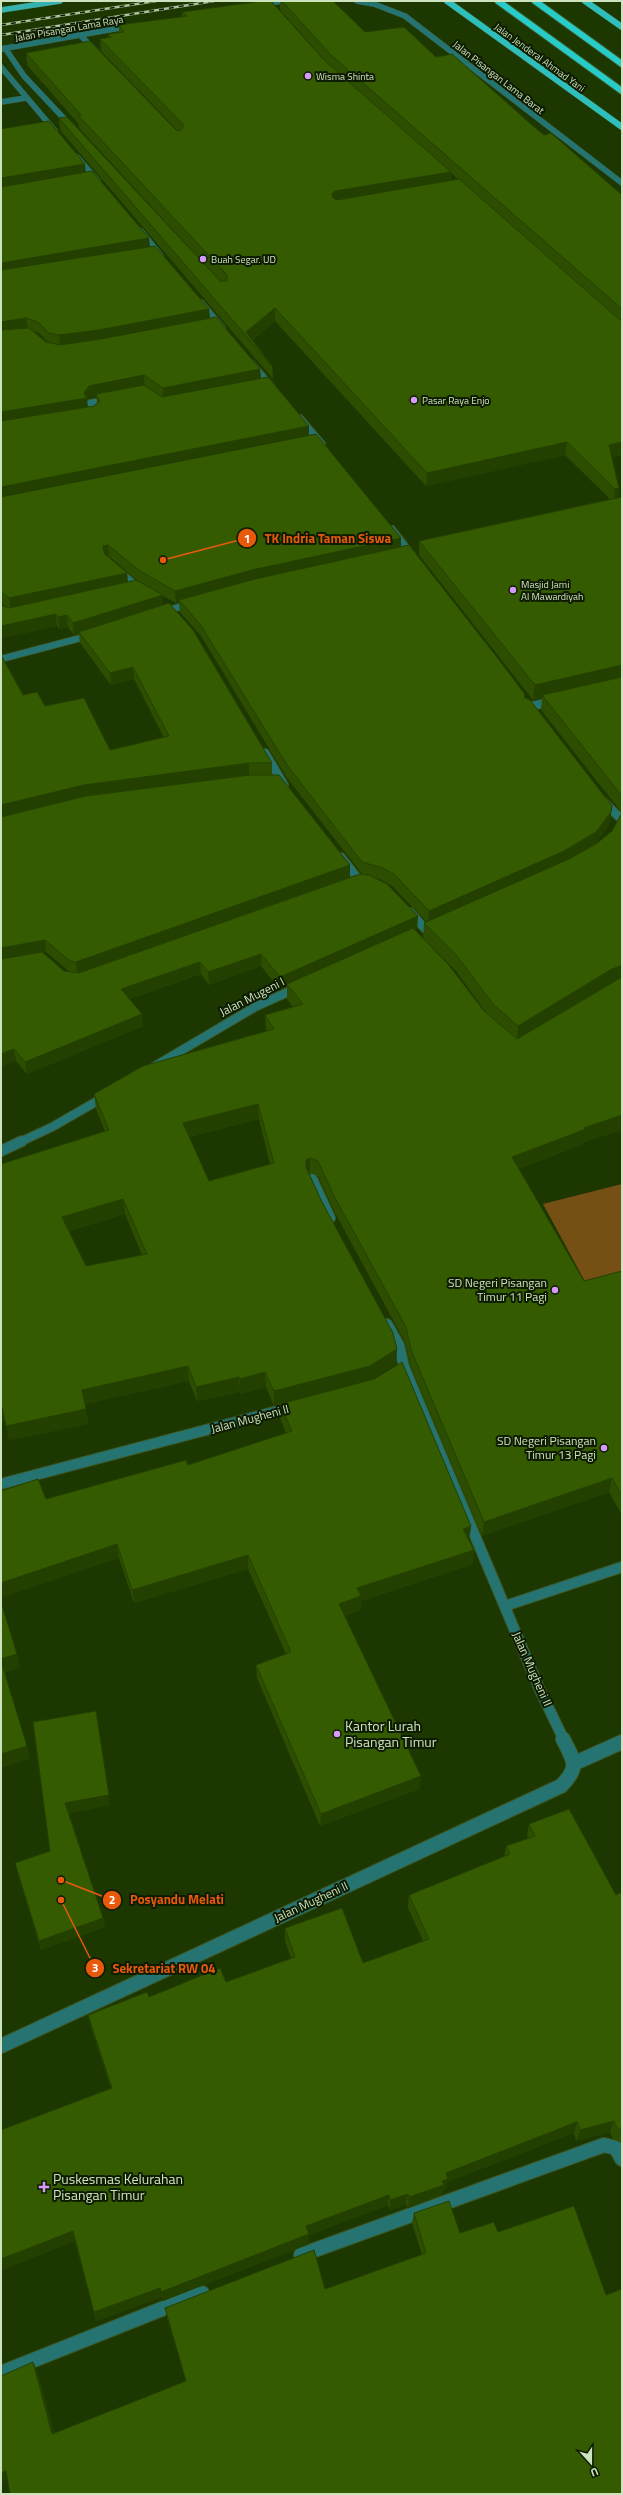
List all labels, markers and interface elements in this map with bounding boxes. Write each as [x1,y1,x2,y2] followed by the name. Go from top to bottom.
[14,12,125,45] street label: Jalan Pisangan Lama Raya
[491,19,588,95] street label: Jalan Jenderal Ahmad Yani
[450,37,548,118] street label: Jalan Pisangan Lama Barat
[316,69,374,84] place label: Wisma Shinta
[303,71,313,81] marker: Wisma Shinta
[211,252,276,267] place label: Buah Segar. UD
[198,254,208,264] marker: Buah Segar. UD
[422,393,490,408] place label: Pasar Raya Enjo
[409,395,419,405] marker: Pasar Raya Enjo
[237,526,400,551] callout: TK Indria Taman Siswa
[265,528,392,548] text: TK Indria Taman Siswa
[244,529,250,548] text: 1
[521,577,583,604] place label: Masjid Jami Al Mawardiyah
[508,585,518,595] marker: Masjid Jami Al Mawardiyah
[216,972,288,1021] street label: Jalan Mugeni I
[448,1273,547,1306] place label: SD Negeri Pisangan Timur 11 Pagi
[550,1285,560,1295] marker: SD Negeri Pisangan Timur 11 Pagi
[209,1399,291,1438] street label: Jalan Mugheni II
[497,1431,596,1464] place label: SD Negeri Pisangan Timur 13 Pagi
[599,1443,609,1453] marker: SD Negeri Pisangan Timur 13 Pagi
[507,1628,557,1709] street label: Jalan Mugheni II
[345,1715,437,1752] place label: Kantor Lurah Pisangan Timur
[332,1729,342,1739] marker: Kantor Lurah Pisangan Timur
[270,1876,351,1927] street label: Jalan Mugheni II
[102,1887,232,1912] callout: Posyandu Melati
[130,1889,224,1909] text: Posyandu Melati
[109,1890,115,1909] text: 2
[85,1956,224,1981] callout: Sekretariat RW 04
[92,1958,98,1977] text: 3
[112,1958,216,1978] text: Sekretariat RW 04
[53,2168,183,2205] place label: Puskesmas Kelurahan Pisangan Timur
[38,2181,50,2193] marker: Puskesmas Kelurahan Pisangan Timur
[571,2443,611,2483] north arrow
[588,2464,601,2481] text: U

